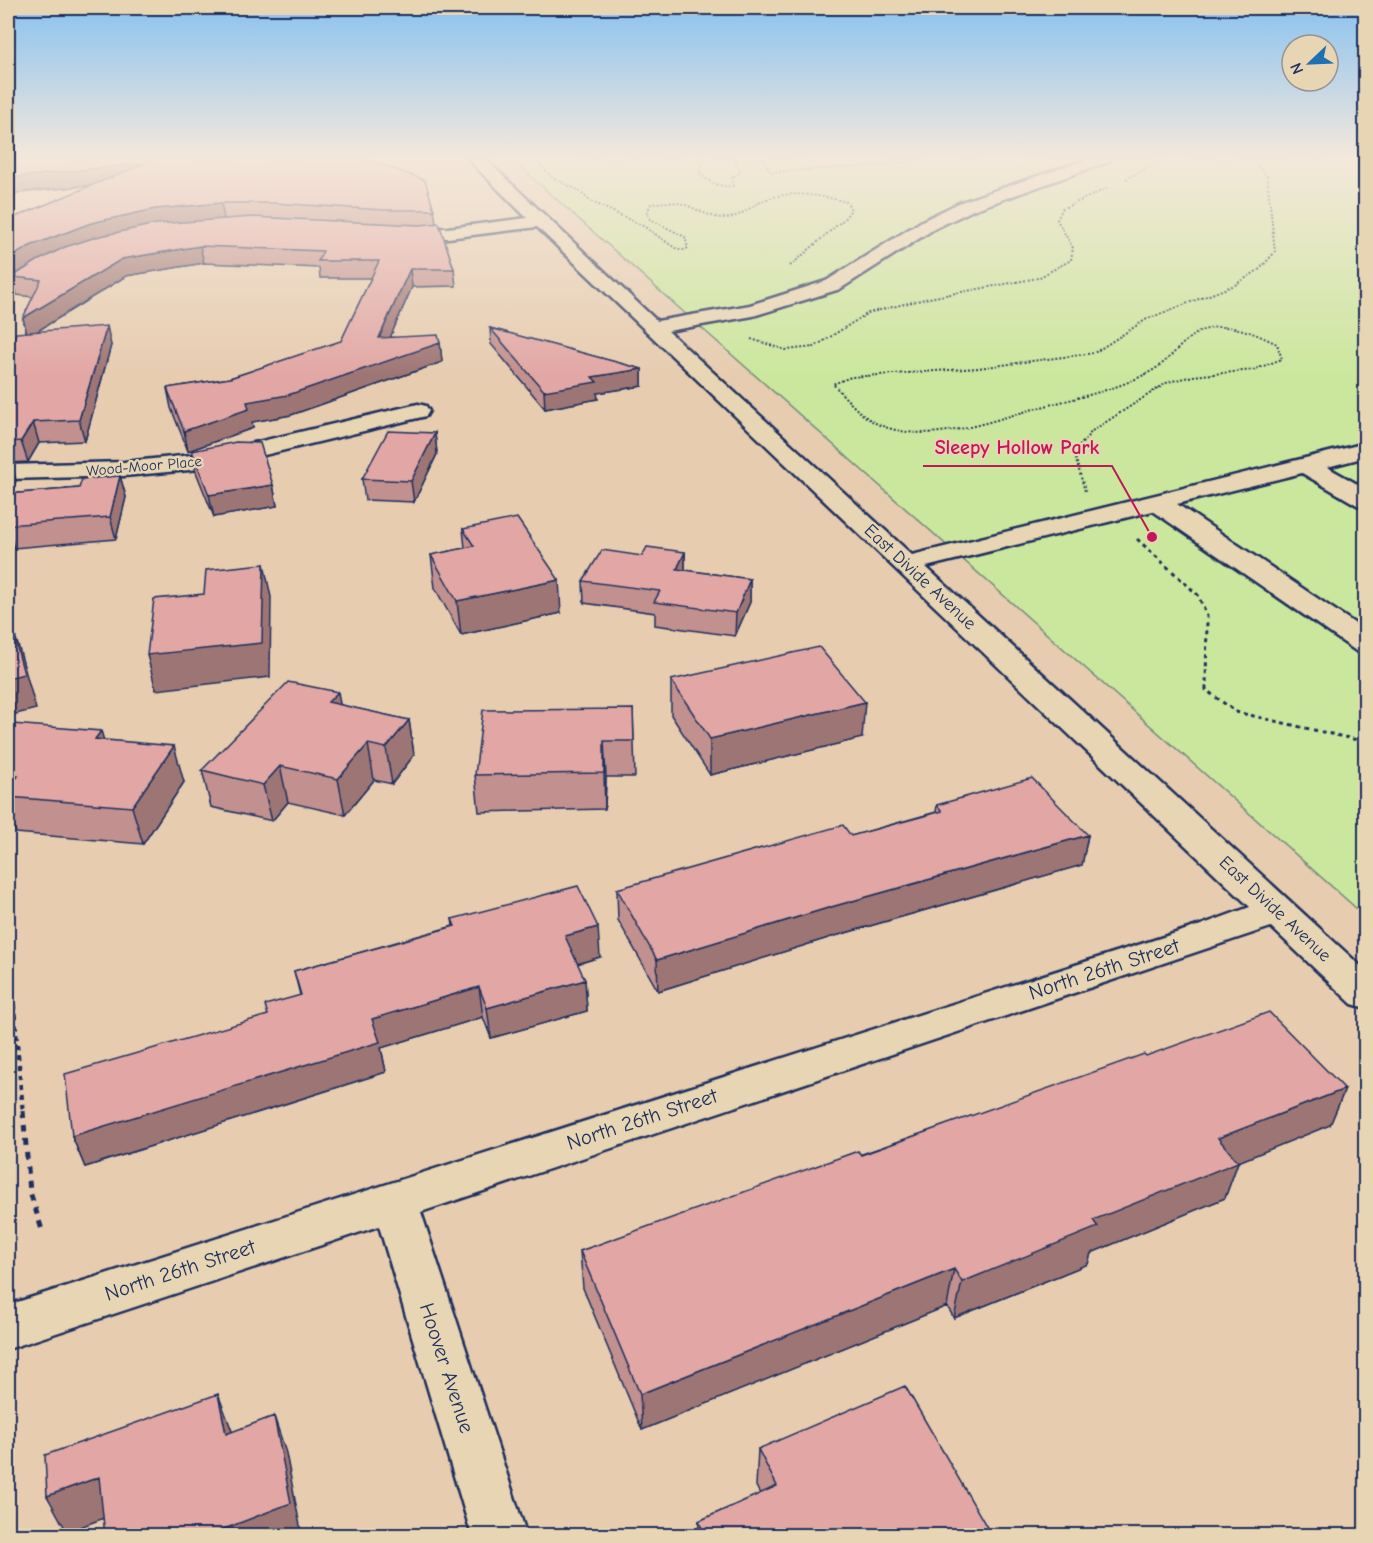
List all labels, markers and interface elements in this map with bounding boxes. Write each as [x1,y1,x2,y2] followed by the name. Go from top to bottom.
[1280,33,1340,93] north arrow
[1287,60,1307,77] text: N
[923,428,1112,466] callout: Sleepy Hollow Park
[935,436,1100,459] text: Sleepy Hollow Park
[86,452,203,480] street label: Wood-Moor Place
[860,520,980,634] street label: East Divide Avenue
[1215,852,1335,966] street label: East Divide Avenue
[1026,933,1183,1005] street label: North 26th Street
[564,1083,721,1155] street label: North 26th Street
[102,1234,259,1306] street label: North 26th Street
[415,1300,479,1436] street label: Hoover Avenue

